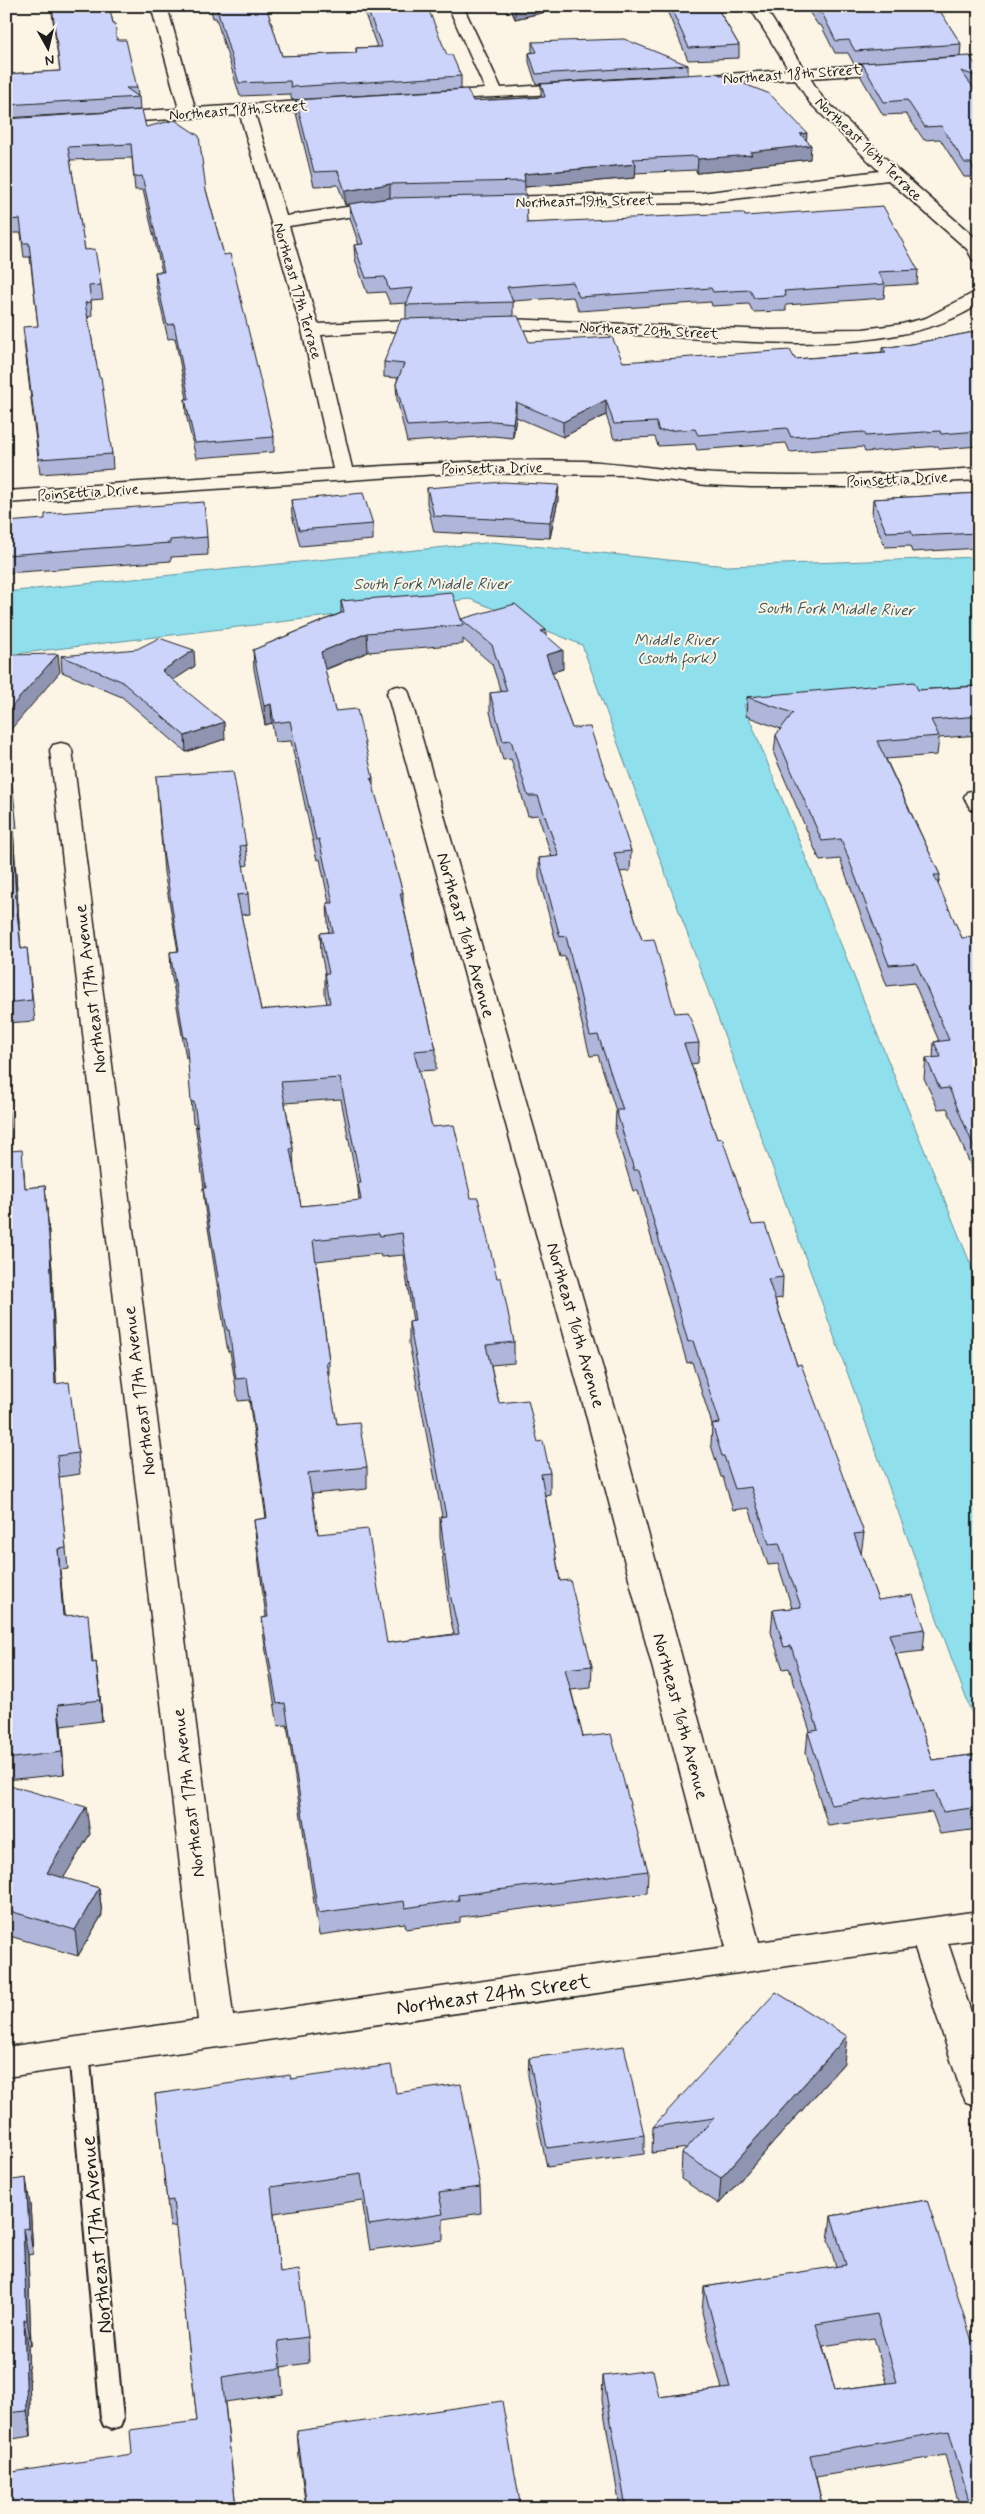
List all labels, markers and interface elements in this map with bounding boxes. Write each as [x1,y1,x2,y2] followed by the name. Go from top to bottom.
[22,22,72,72] north arrow
[44,50,56,69] text: N
[722,60,862,90] street label: Northeast 18th Street
[810,93,926,206] street label: Northeast 16th Terrace
[168,96,308,126] street label: Northeast 18th Street
[515,191,655,213] street label: Northeast 19th Street
[268,221,326,362] street label: Northeast 17th Terrace
[579,317,719,345] street label: Northeast 20th Street
[441,458,543,480] street label: Poinsettia Drive
[846,467,948,493] street label: Poinsettia Drive
[37,479,140,507] street label: Poinsettia Drive
[353,574,513,595] water label: South Fork Middle River
[757,598,917,621] water label: South Fork Middle River
[634,630,720,671] water label: Middle River (south fork)
[430,850,500,1021] street label: Northeast 16th Avenue
[69,903,113,1075] street label: Northeast 17th Avenue
[540,1240,610,1411] street label: Northeast 16th Avenue
[118,1305,162,1477] street label: Northeast 17th Avenue
[646,1630,714,1802] street label: Northeast 16th Avenue
[167,1707,211,1879] street label: Northeast 17th Avenue
[394,1967,593,2022] street label: Northeast 24th Street
[74,2135,120,2335] street label: Northeast 17th Avenue

